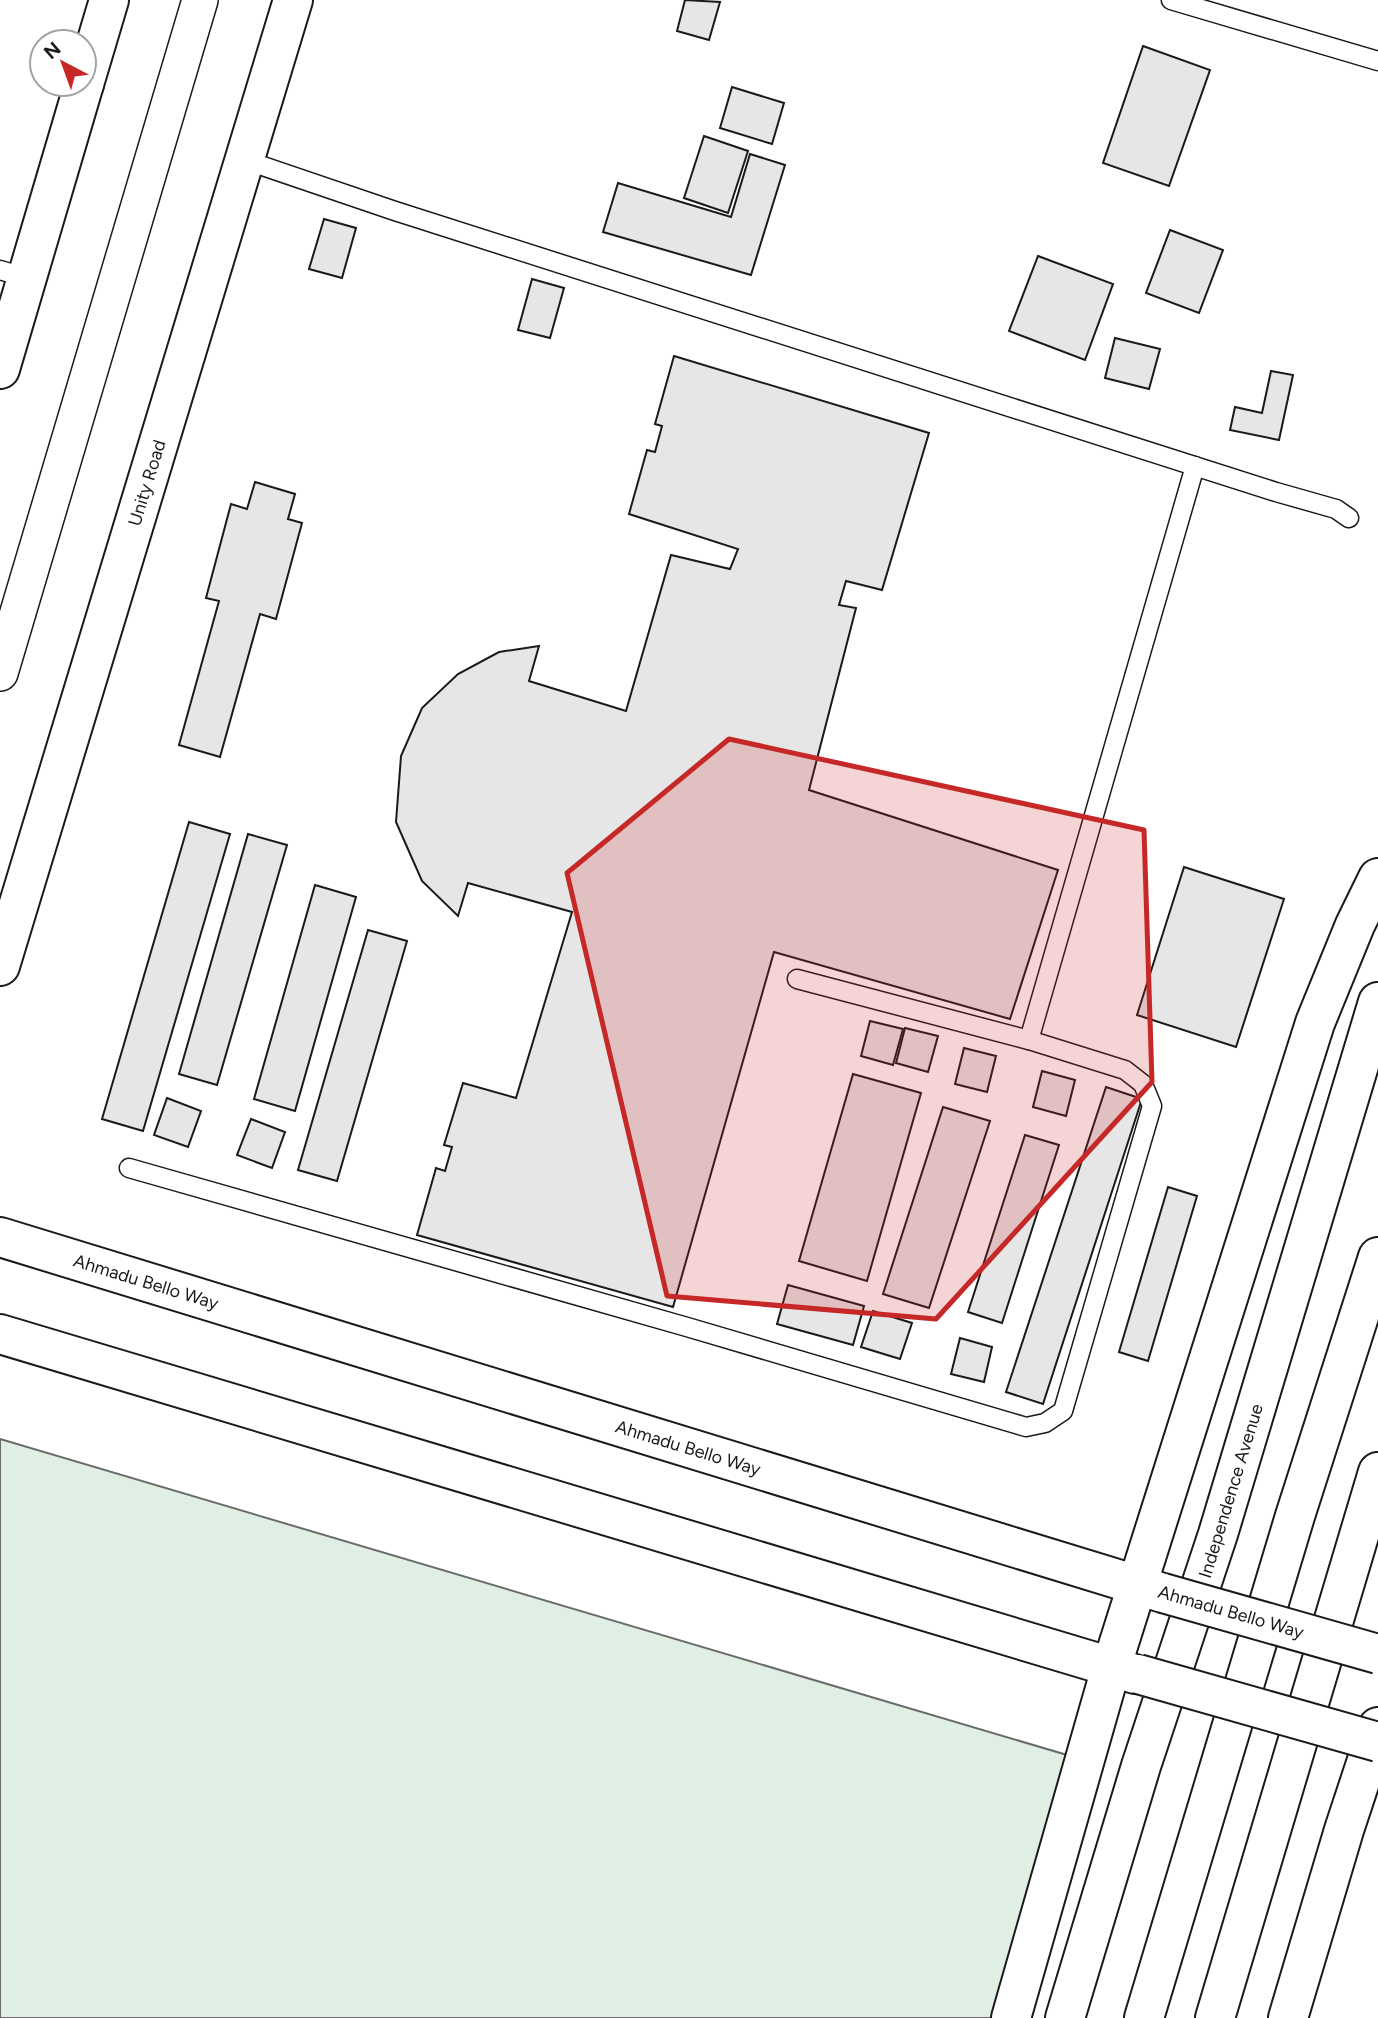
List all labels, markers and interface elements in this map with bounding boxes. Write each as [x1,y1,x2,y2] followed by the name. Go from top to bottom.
[28,28,98,98] north arrow
[39,37,65,64] text: N
[123,437,171,529] street label: Unity Road
[71,1249,222,1315] street label: Ahmadu Bello Way
[1194,1401,1268,1581] street label: Independence Avenue
[613,1415,764,1481] street label: Ahmadu Bello Way
[1156,1581,1307,1643] street label: Ahmadu Bello Way

